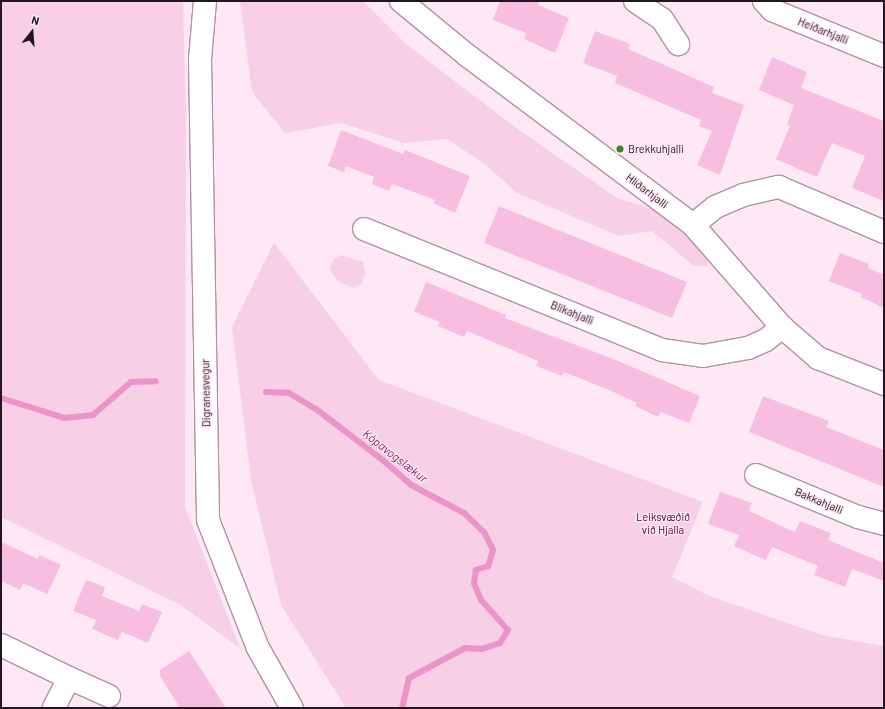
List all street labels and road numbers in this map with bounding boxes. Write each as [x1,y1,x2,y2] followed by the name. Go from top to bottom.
[796,15,850,47] street label: Heiðarhjalli
[623,171,671,211] street label: Hlíðarhjalli
[548,298,596,328] street label: Blikahjalli
[199,359,213,427] street label: Digranesvegur
[793,485,845,517] street label: Bakkahjalli

